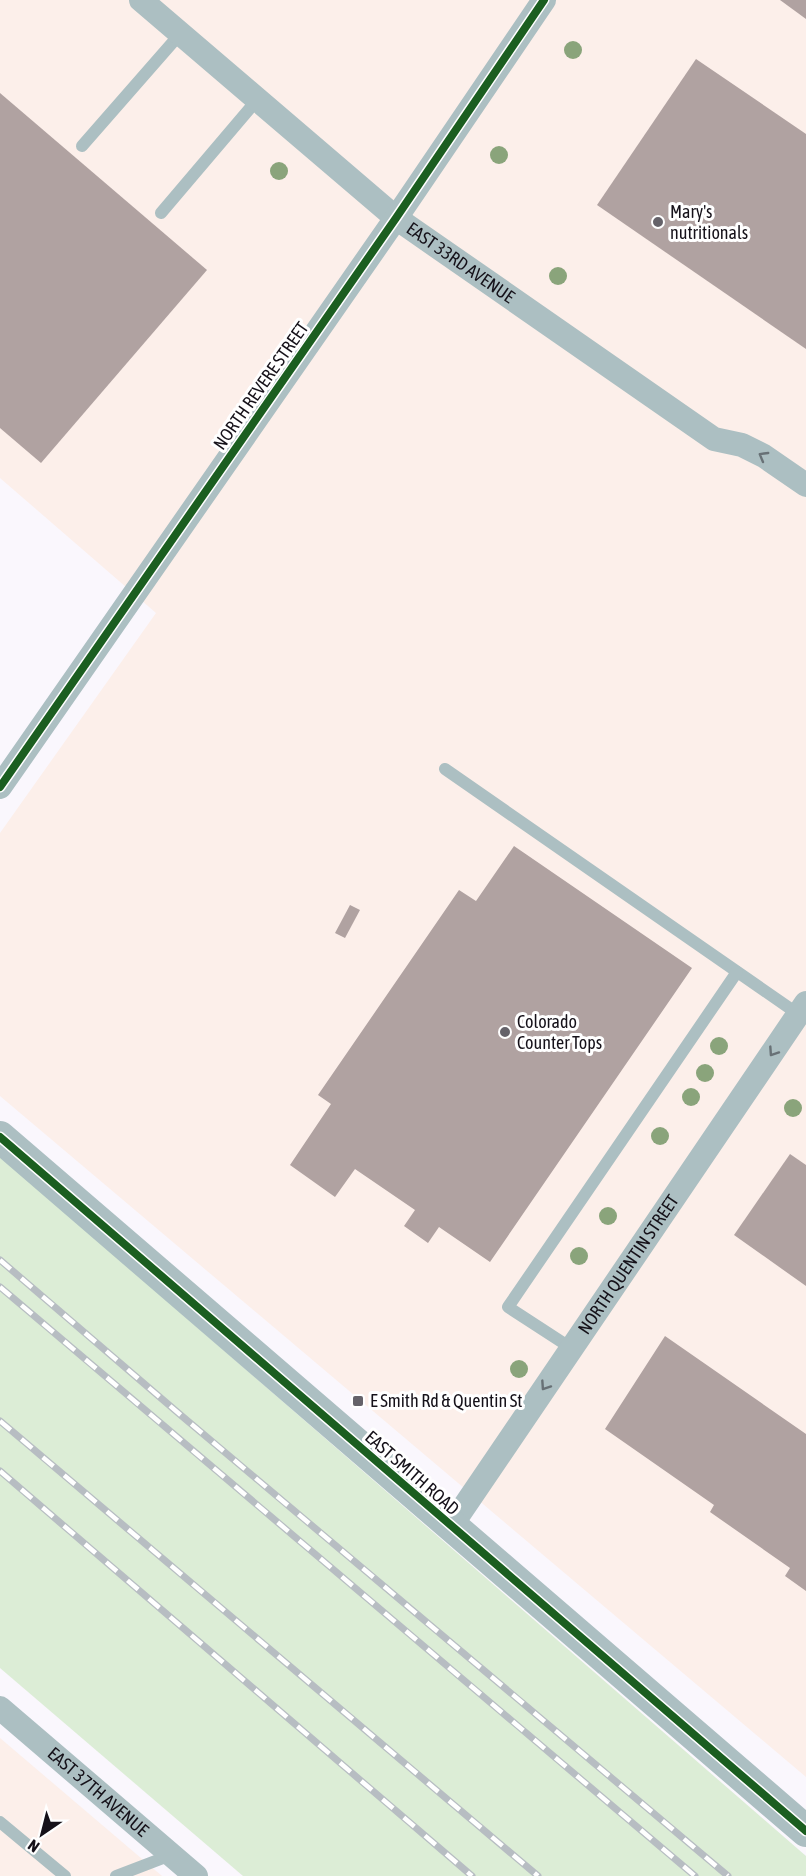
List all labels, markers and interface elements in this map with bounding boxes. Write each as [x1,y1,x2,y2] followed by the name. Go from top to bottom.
[670,201,748,243] place label: Mary's nutritionals
[651,215,665,229] marker: Mary's nutritionals
[403,218,519,307] street label: EAST 33RD AVENUE
[209,318,313,454] street label: NORTH REVERE STREET
[759,452,769,464] one-way arrow
[517,1011,602,1053] place label: Colorado Counter Tops
[498,1025,512,1039] marker: Colorado Counter Tops
[770,1045,781,1056] one-way arrow
[573,1191,683,1338] street label: NORTH QUENTIN STREET
[541,1379,552,1390] one-way arrow
[370,1390,522,1411] place label: E Smith Rd & Quentin St
[351,1394,365,1408] marker: E Smith Rd & Quentin St
[361,1426,464,1519] street label: EAST SMITH ROAD
[44,1743,153,1841] street label: EAST 37TH AVENUE
[12,1804,72,1864] north arrow
[24,1836,42,1856] text: N

